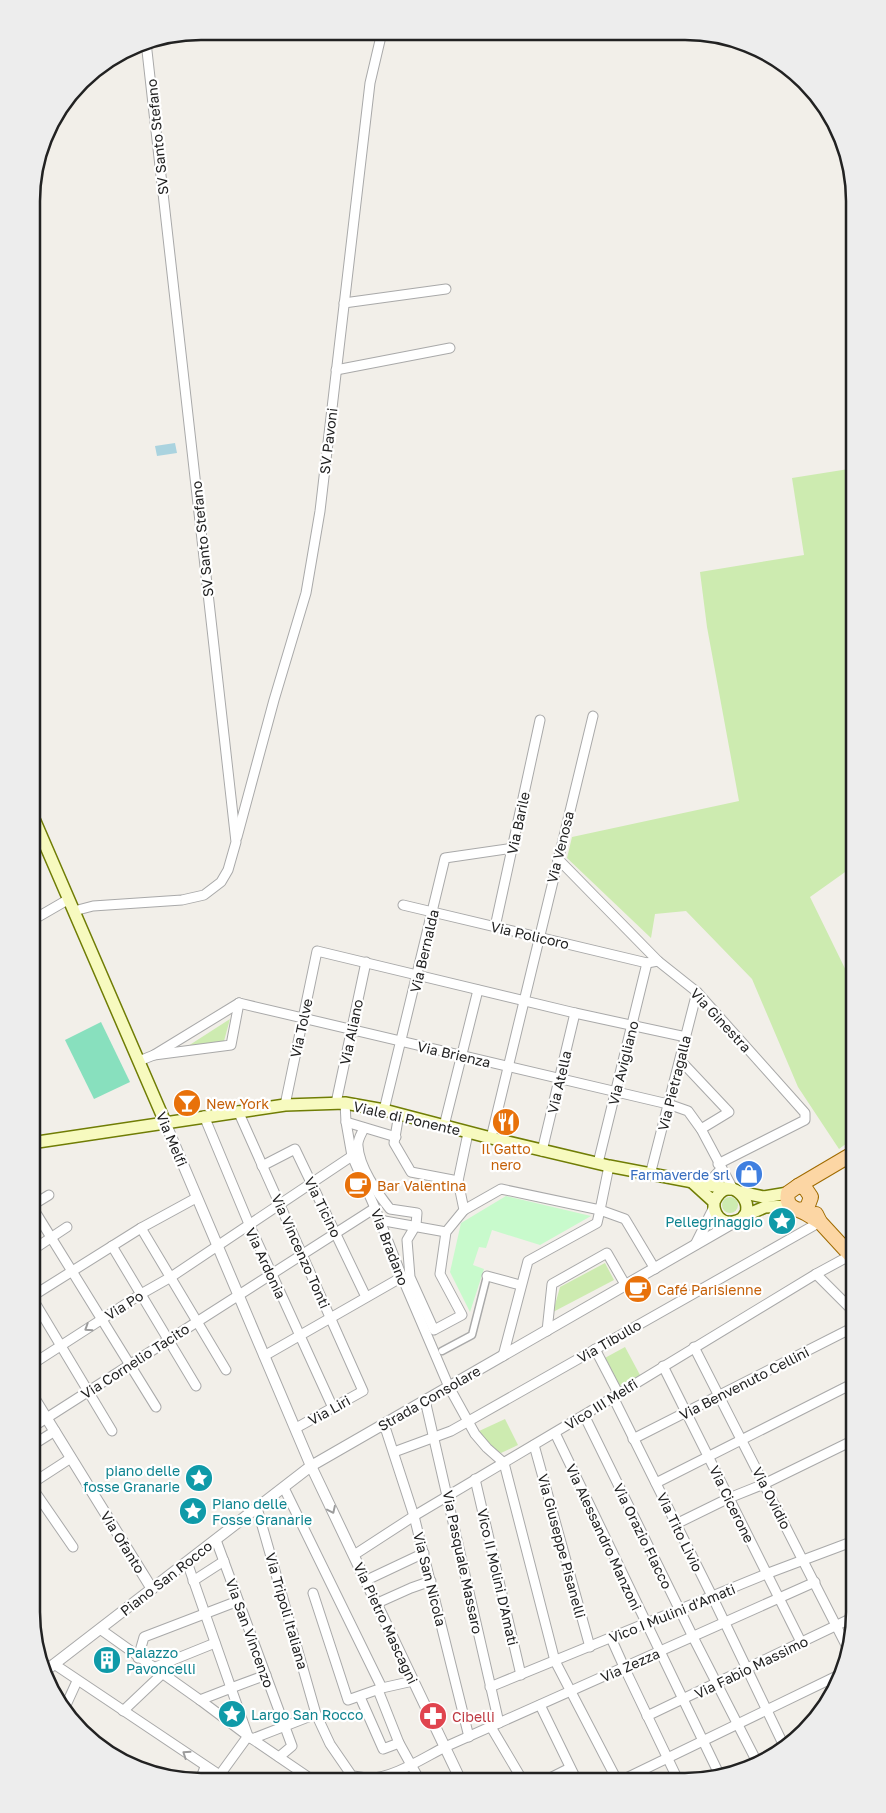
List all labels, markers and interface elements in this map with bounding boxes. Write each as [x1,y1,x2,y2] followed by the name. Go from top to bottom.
[142,78,172,196] street label: SV Santo Stefano
[316,407,340,475] street label: SV Pavoni
[187,480,217,598] street label: SV Santo Stefano
[503,790,533,856] street label: Via Barile
[543,809,577,885] street label: Via Venosa
[406,908,442,994] street label: Via Bernalda
[489,918,571,952] street label: Via Policoro
[687,985,755,1055] street label: Via Ginestra
[286,997,316,1059] street label: Via Tolve
[336,998,366,1066] street label: Via Aliano
[604,1019,642,1107] street label: Via Avigliano
[654,1033,694,1133] street label: Via Pietragalla
[416,1037,492,1071] street label: Via Brienza
[544,1049,574,1115] street label: Via Atella
[172,1088,202,1118] bar icon: New York
[206,1095,269,1112] place label: New York
[352,1097,462,1139] street label: Viale di Ponente
[491,1107,521,1137] restaurant icon: Il Gatto nero
[153,1109,191,1169] street label: Via Melfi
[481,1140,531,1173] place label: Il Gatto nero
[734,1159,764,1189] shop icon: Farmaverde srl
[630,1166,730,1183] place label: Farmaverde srl
[343,1170,373,1200] cafe icon: Bar Valentina
[301,1174,345,1240] street label: Via Ticino
[377,1177,467,1194] place label: Bar Valentina
[268,1191,334,1311] street label: Via Vincenzo Tonti
[368,1206,412,1288] street label: Via Bradano
[767,1206,797,1236] place icon: Pellegrinaggio
[665,1213,763,1230] place label: Pellegrinaggio
[242,1225,290,1301] street label: Via Ardonia
[623,1274,653,1304] cafe icon: Café Parisienne
[657,1281,762,1298] place label: Café Parisienne
[102,1287,146,1323] street label: Via Po
[574,1316,644,1366] street label: Via Tibullo
[78,1320,192,1402] street label: Via Cornelio Tacito
[84,1322,93,1332] one-way arrow
[676,1343,812,1423] street label: Via Benvenuto Cellini
[375,1362,483,1434] street label: Strada Consolare
[561,1375,641,1433] street label: Vico III Melfi
[305,1392,353,1428] street label: Via Liri
[563,1461,645,1613] street label: Via Alessandro Manzoni
[83,1462,180,1495] place label: piano delle fosse Granarie
[184,1463,214,1493] place icon: piano delle fosse Granarie
[706,1463,758,1545] street label: Via Cicerone
[749,1464,795,1532] street label: Via Ovidio
[535,1472,589,1620] street label: Via Giuseppe Pisanelli
[610,1480,676,1592] street label: Via Orazio Flacco
[439,1489,487,1635] street label: Via Pasquale Massaro
[653,1490,707,1574] street label: Via Tito Livio
[212,1495,312,1528] place label: Piano delle Fosse Granarie
[178,1496,208,1526] place icon: Piano delle Fosse Granarie
[326,1505,336,1514] one-way arrow
[474,1507,522,1647] street label: Vico II Molini D'Amati
[97,1508,149,1576] street label: Via Ofanto
[410,1530,450,1628] street label: Via San Nicola
[117,1537,215,1619] street label: Piano San Rocco
[262,1551,312,1671] street label: Via Tripoli Italiana
[350,1559,422,1687] street label: Via Pietro Mascagni
[222,1576,278,1690] street label: Via San Vincenzo
[606,1580,738,1646] street label: Vico I Mulini d'Amati
[691,1632,811,1702] street label: Via Fabio Massimo
[126,1644,196,1677] place label: Palazzo Pavoncelli
[598,1644,662,1686] street label: Via Zezza
[92,1645,122,1675] building icon: Palazzo Pavoncelli
[217,1699,247,1729] place icon: Largo San Rocco
[418,1701,448,1731] pharmacy icon: Cibelli
[251,1706,363,1723] place label: Largo San Rocco
[452,1708,495,1725] place label: Cibelli
[183,1751,192,1760] one-way arrow

